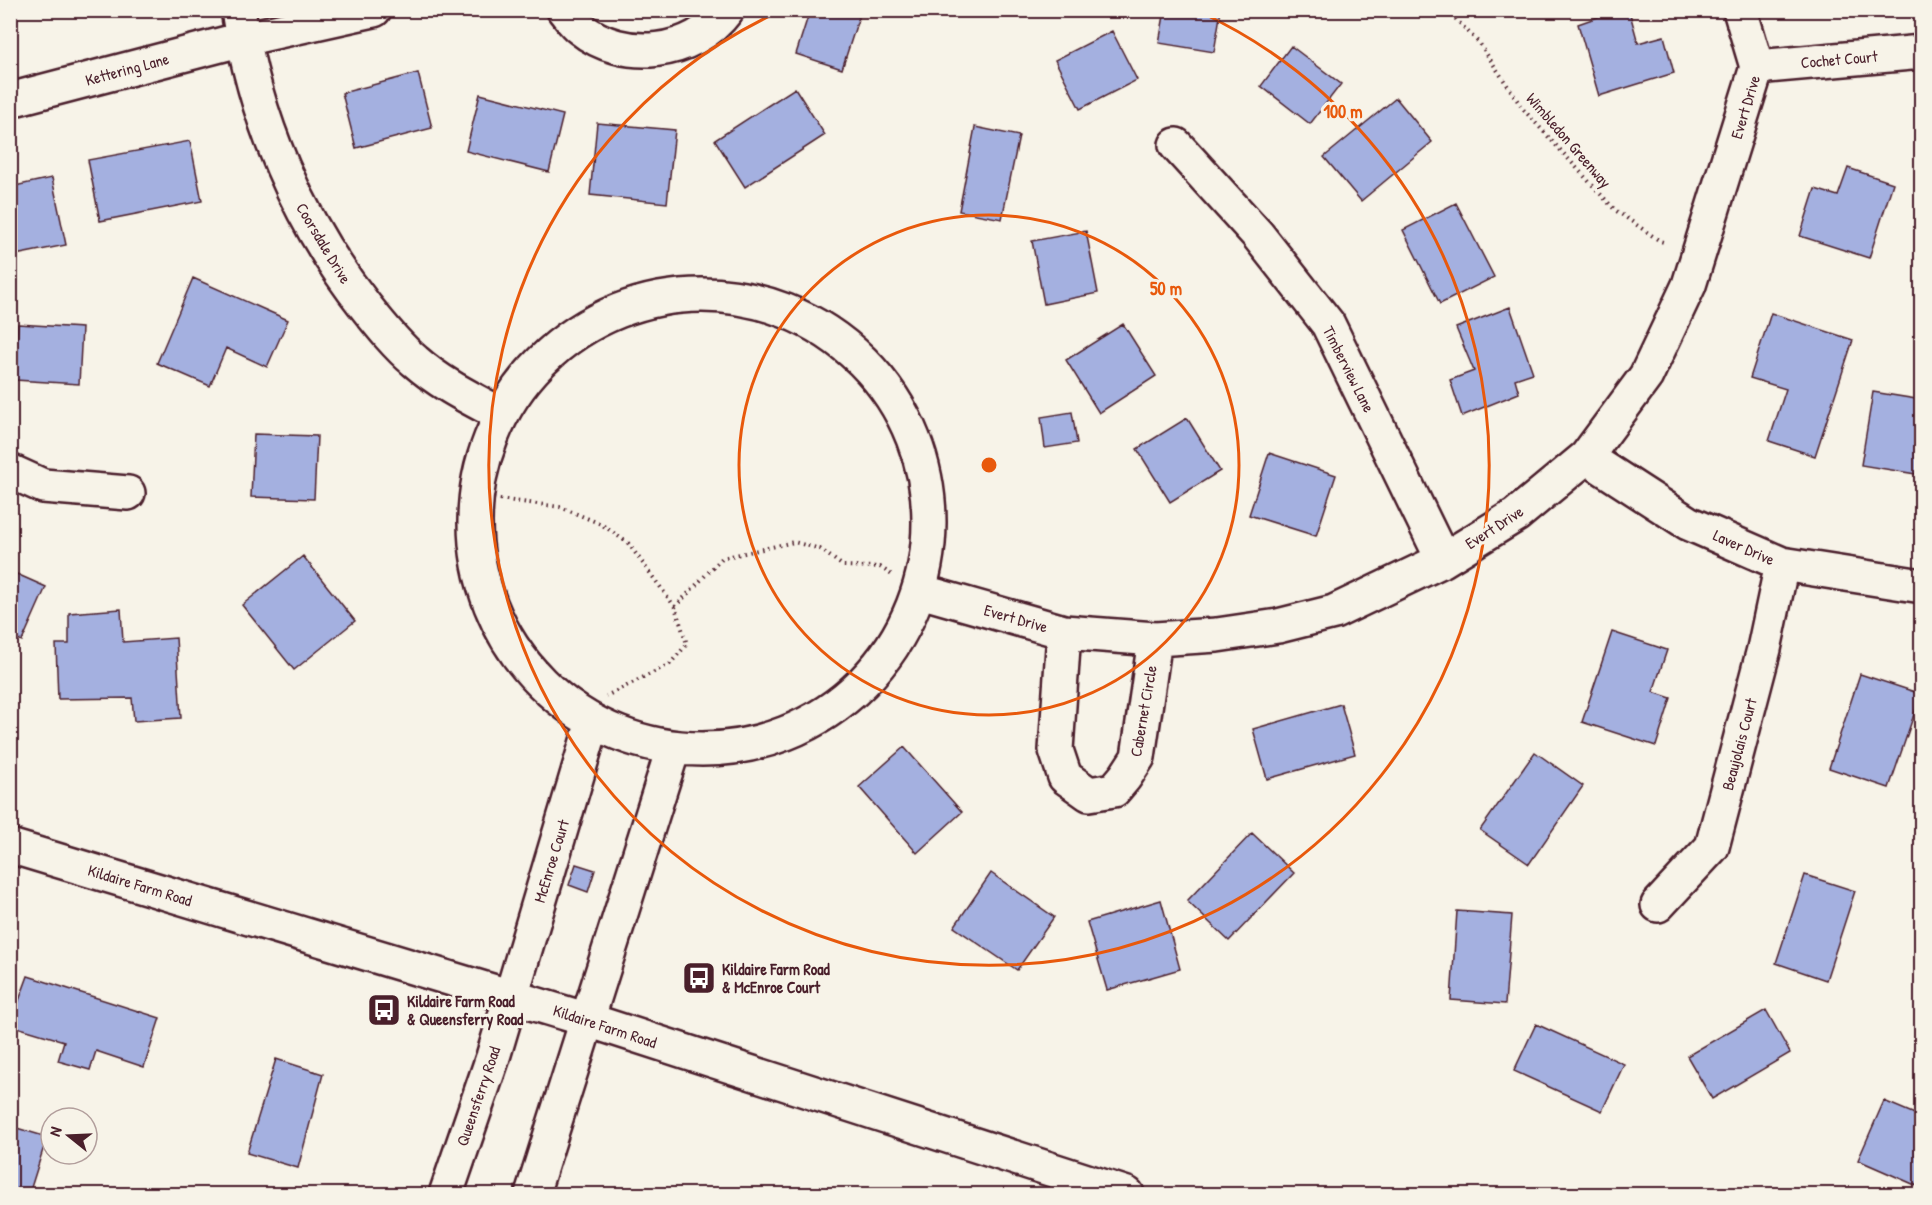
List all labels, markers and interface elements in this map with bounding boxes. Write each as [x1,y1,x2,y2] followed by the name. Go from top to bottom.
[1800,45,1879,73] street label: Cochet Court
[83,47,172,91] street label: Kettering Lane
[1725,72,1765,141] street label: Evert Drive
[1522,88,1617,192] street label: Wimbledon Greenway
[1323,99,1363,124] text: 100 m
[291,198,357,288] street label: Coorsdale Drive
[1150,276,1182,301] text: 50 m
[1318,322,1381,417] street label: Timberview Lane
[979,455,999,475] centre of rings
[1461,500,1528,554] street label: Evert Drive
[1710,524,1779,571] street label: Laver Drive
[982,598,1051,638] street label: Evert Drive
[1124,663,1162,758] street label: Cabernet Circle
[1716,695,1762,793] street label: Beaujolais Court
[528,816,574,905] street label: McEnroe Court
[85,859,195,911] street label: Kildaire Farm Road
[722,958,830,998] place label: Kildaire Farm Road & McEnroe Court
[681,960,717,996] bus stop icon: Kildaire Farm Road & McEnroe Court
[407,990,524,1031] place label: Kildaire Farm Road & Queensferry Road
[366,992,402,1028] bus stop icon: Kildaire Farm Road & Queensferry Road
[550,999,660,1053] street label: Kildaire Farm Road
[451,1043,505,1149] street label: Queensferry Road
[39,1106,99,1166] north arrow
[43,1123,67,1139] text: N

